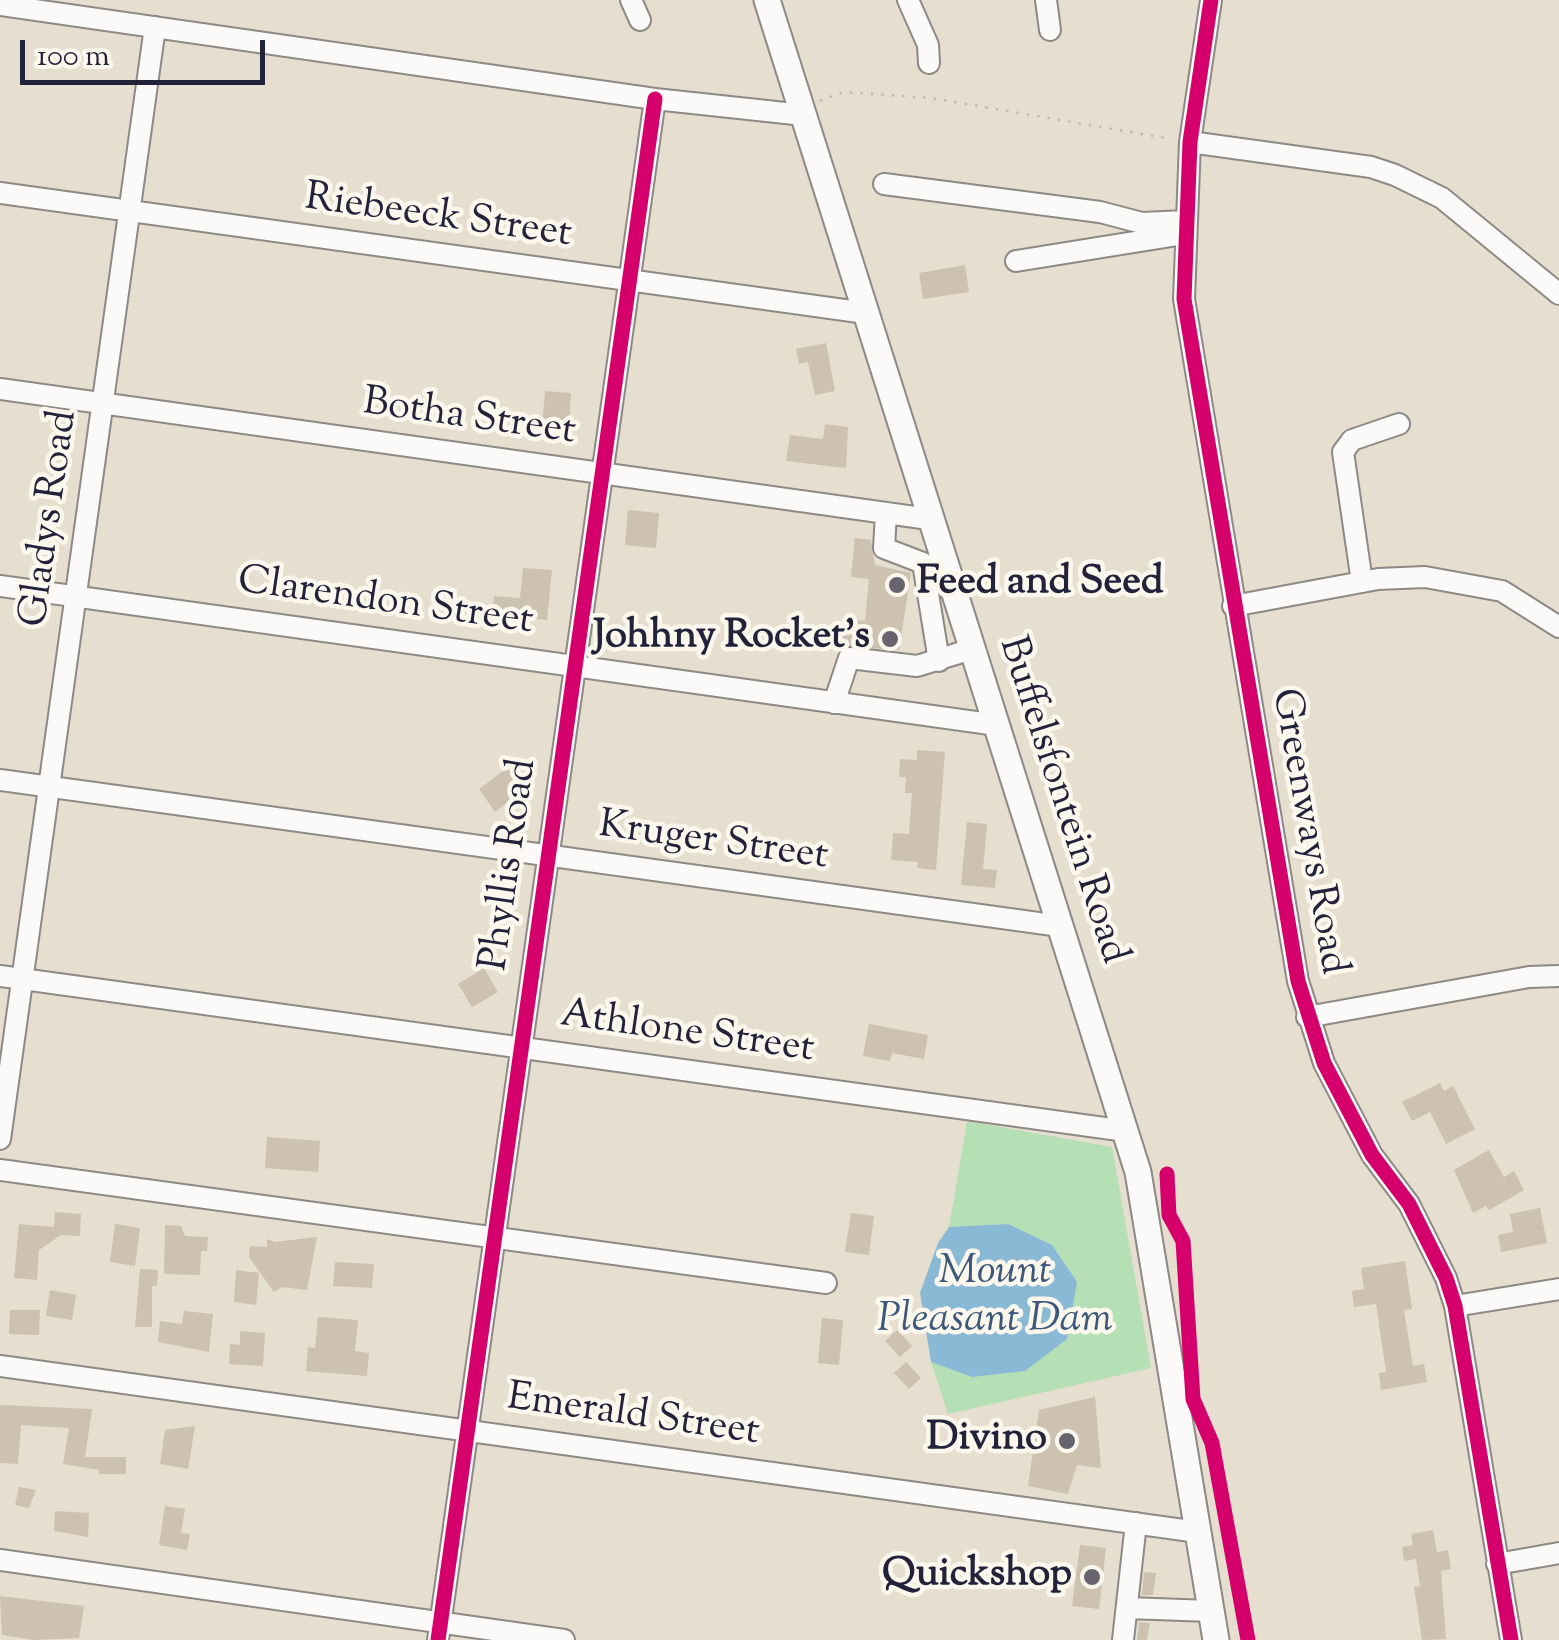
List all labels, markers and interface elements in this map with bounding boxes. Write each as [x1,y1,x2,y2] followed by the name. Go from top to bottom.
[25,20,270,82] scale bar
[37,36,110,79] text: 100 m
[302,177,574,261] street label: Riebeeck Street
[360,381,578,459] street label: Botha Street
[13,408,91,630] street label: Gladys Road
[234,560,536,648] street label: Clarendon Street
[917,561,1163,609] place label: Feed and Seed
[886,574,908,596] marker: Feed and Seed
[593,615,870,663] place label: Johhny Rocket's
[879,628,901,650] marker: Johhny Rocket's
[984,631,1136,971] street label: Buffelsfontein Road
[1257,685,1355,979] street label: Greenways Road
[473,756,551,974] street label: Phyllis Road
[595,804,831,884] street label: Kruger Street
[557,993,817,1077] street label: Athlone Street
[877,1250,1113,1348] water label: Mount Pleasant Dam
[504,1377,762,1459] street label: Emerald Street
[927,1417,1047,1465] place label: Divino
[1056,1430,1078,1452] marker: Divino
[882,1553,1072,1601] place label: Quickshop
[1081,1566,1103,1588] marker: Quickshop

